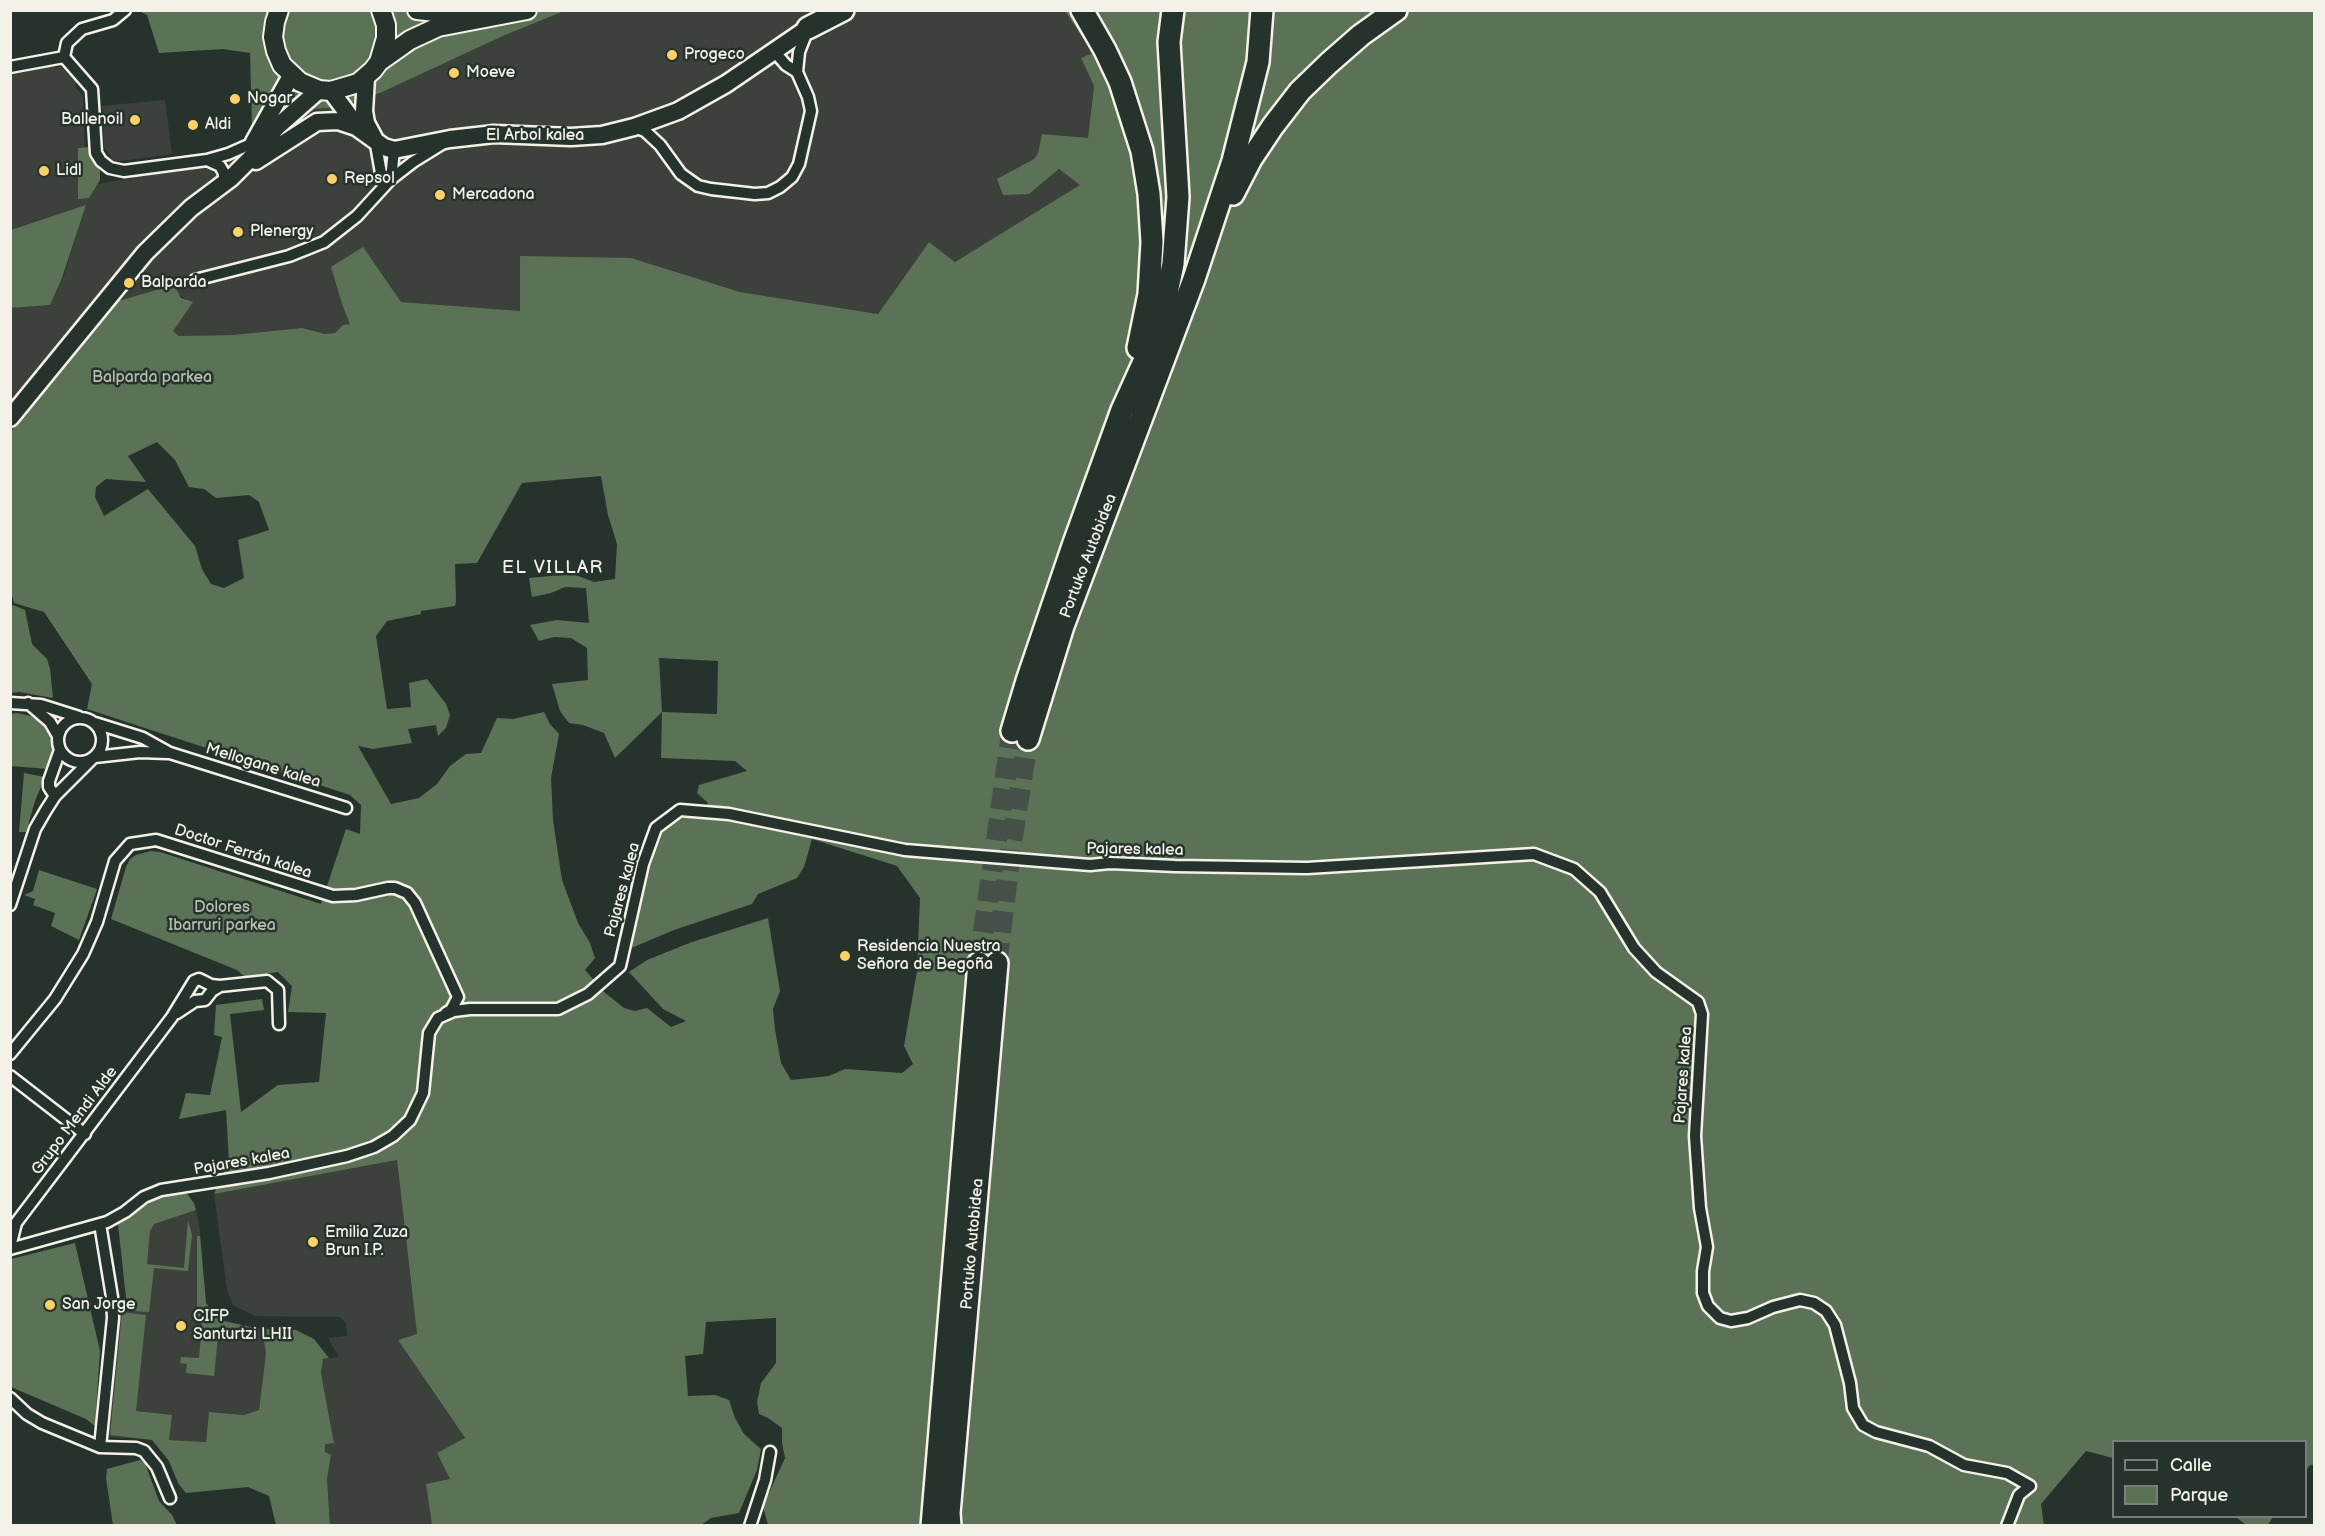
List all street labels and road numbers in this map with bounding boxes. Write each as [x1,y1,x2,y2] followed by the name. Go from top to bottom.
[486,126,584,146] street label: El Arbol kalea
[1056,491,1122,621] street label: Portuko Autobidea
[203,739,323,793] street label: Mellogane kalea
[172,821,314,883] street label: Doctor Ferrán kalea
[1086,840,1184,860] street label: Pajares kalea
[601,841,645,939] street label: Pajares kalea
[1671,1026,1697,1124] street label: Pajares kalea
[28,1063,122,1179] street label: Grupo Mendi Alde
[192,1144,292,1180] street label: Pajares kalea
[958,1178,988,1310] street label: Portuko Autobidea

